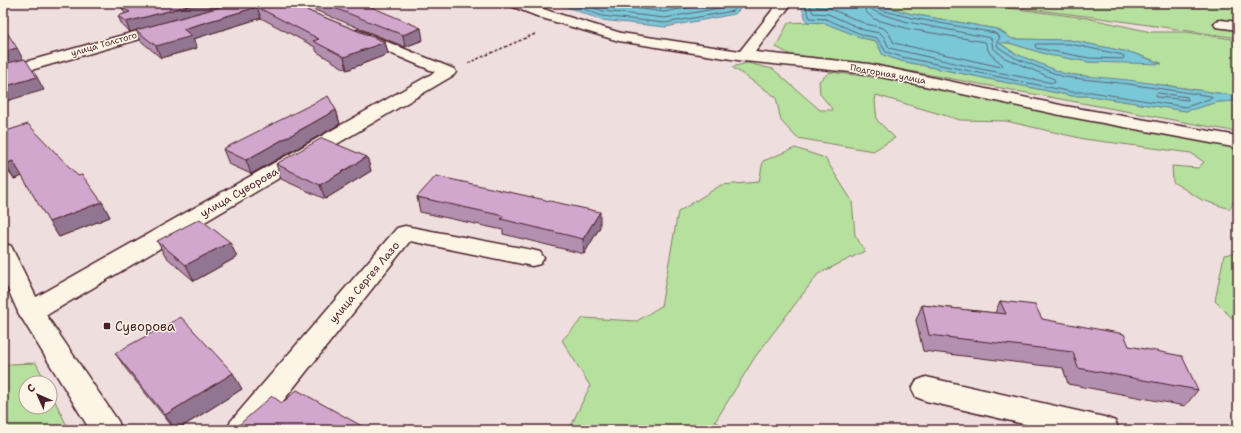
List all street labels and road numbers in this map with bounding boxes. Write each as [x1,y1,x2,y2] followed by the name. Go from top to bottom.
[70,29,138,59] street label: улица Толстого
[849,61,927,87] street label: Подгорная улица
[198,164,281,221] street label: улица Суворова
[326,238,403,326] street label: улица Сергея Лазо

